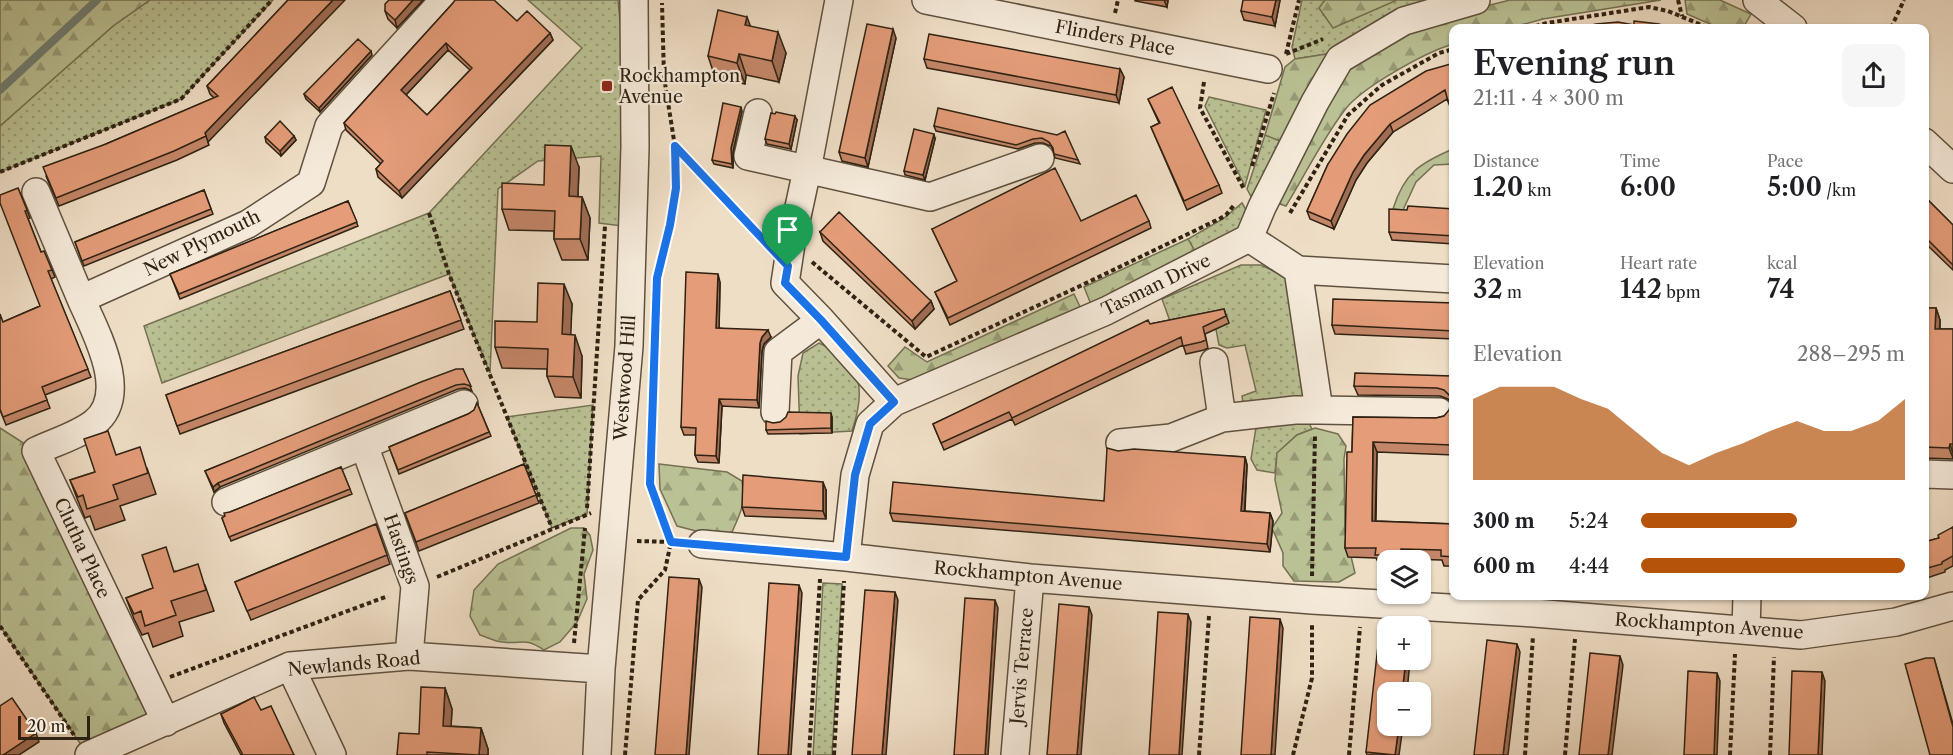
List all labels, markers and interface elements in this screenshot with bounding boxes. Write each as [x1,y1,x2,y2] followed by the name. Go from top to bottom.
[1053,16,1177,60] street label: Flinders Place
[1473,43,1675,84] text: Evening run
[1842,44,1905,107] button: share
[618,65,740,108] place label: Rockhampton Avenue
[600,79,614,93] marker: Rockhampton Avenue
[1473,86,1624,110] text: 21:11 · 4 × 300 m
[1473,151,1539,171] text: Distance
[1620,151,1660,171] text: Time
[1767,151,1803,171] text: Pace
[1473,171,1523,203] text: 1.20
[1620,171,1676,203] text: 6:00
[1767,171,1822,203] text: 5:00
[1523,180,1552,200] text: km
[1822,180,1856,200] text: /km
[762,204,813,266] pin
[140,205,264,281] street label: New Plymouth
[771,213,804,246] icon: arrive
[1098,249,1214,321] street label: Tasman Drive
[1473,253,1544,273] text: Elevation
[1620,253,1697,273] text: Heart rate
[1767,253,1797,273] text: kcal
[1473,273,1503,305] text: 32
[1620,273,1662,305] text: 142
[1767,273,1795,305] text: 74
[1503,282,1522,302] text: m
[1662,282,1701,302] text: bpm
[610,314,640,443] street label: Westwood Hill
[1473,342,1562,366] text: Elevation
[1797,342,1905,366] text: 288–295 m
[49,494,115,602] street label: Clutha Place
[1473,509,1535,533] text: 300 m
[1569,509,1609,533] text: 5:24
[379,511,423,587] street label: Hastings
[1377,550,1431,736] map controls
[1377,550,1431,604] button: layers
[1473,554,1535,578] text: 600 m
[1569,554,1609,578] text: 4:44
[933,557,1123,595] street label: Rockhampton Avenue
[1006,607,1038,728] street label: Jervis Terrace
[1614,608,1804,644] street label: Rockhampton Avenue
[1377,616,1431,670] button: +
[287,647,421,681] street label: Newlands Road
[1377,682,1431,736] button: −
[18,713,90,740] scale bar
[27,716,66,736] text: 20 m

